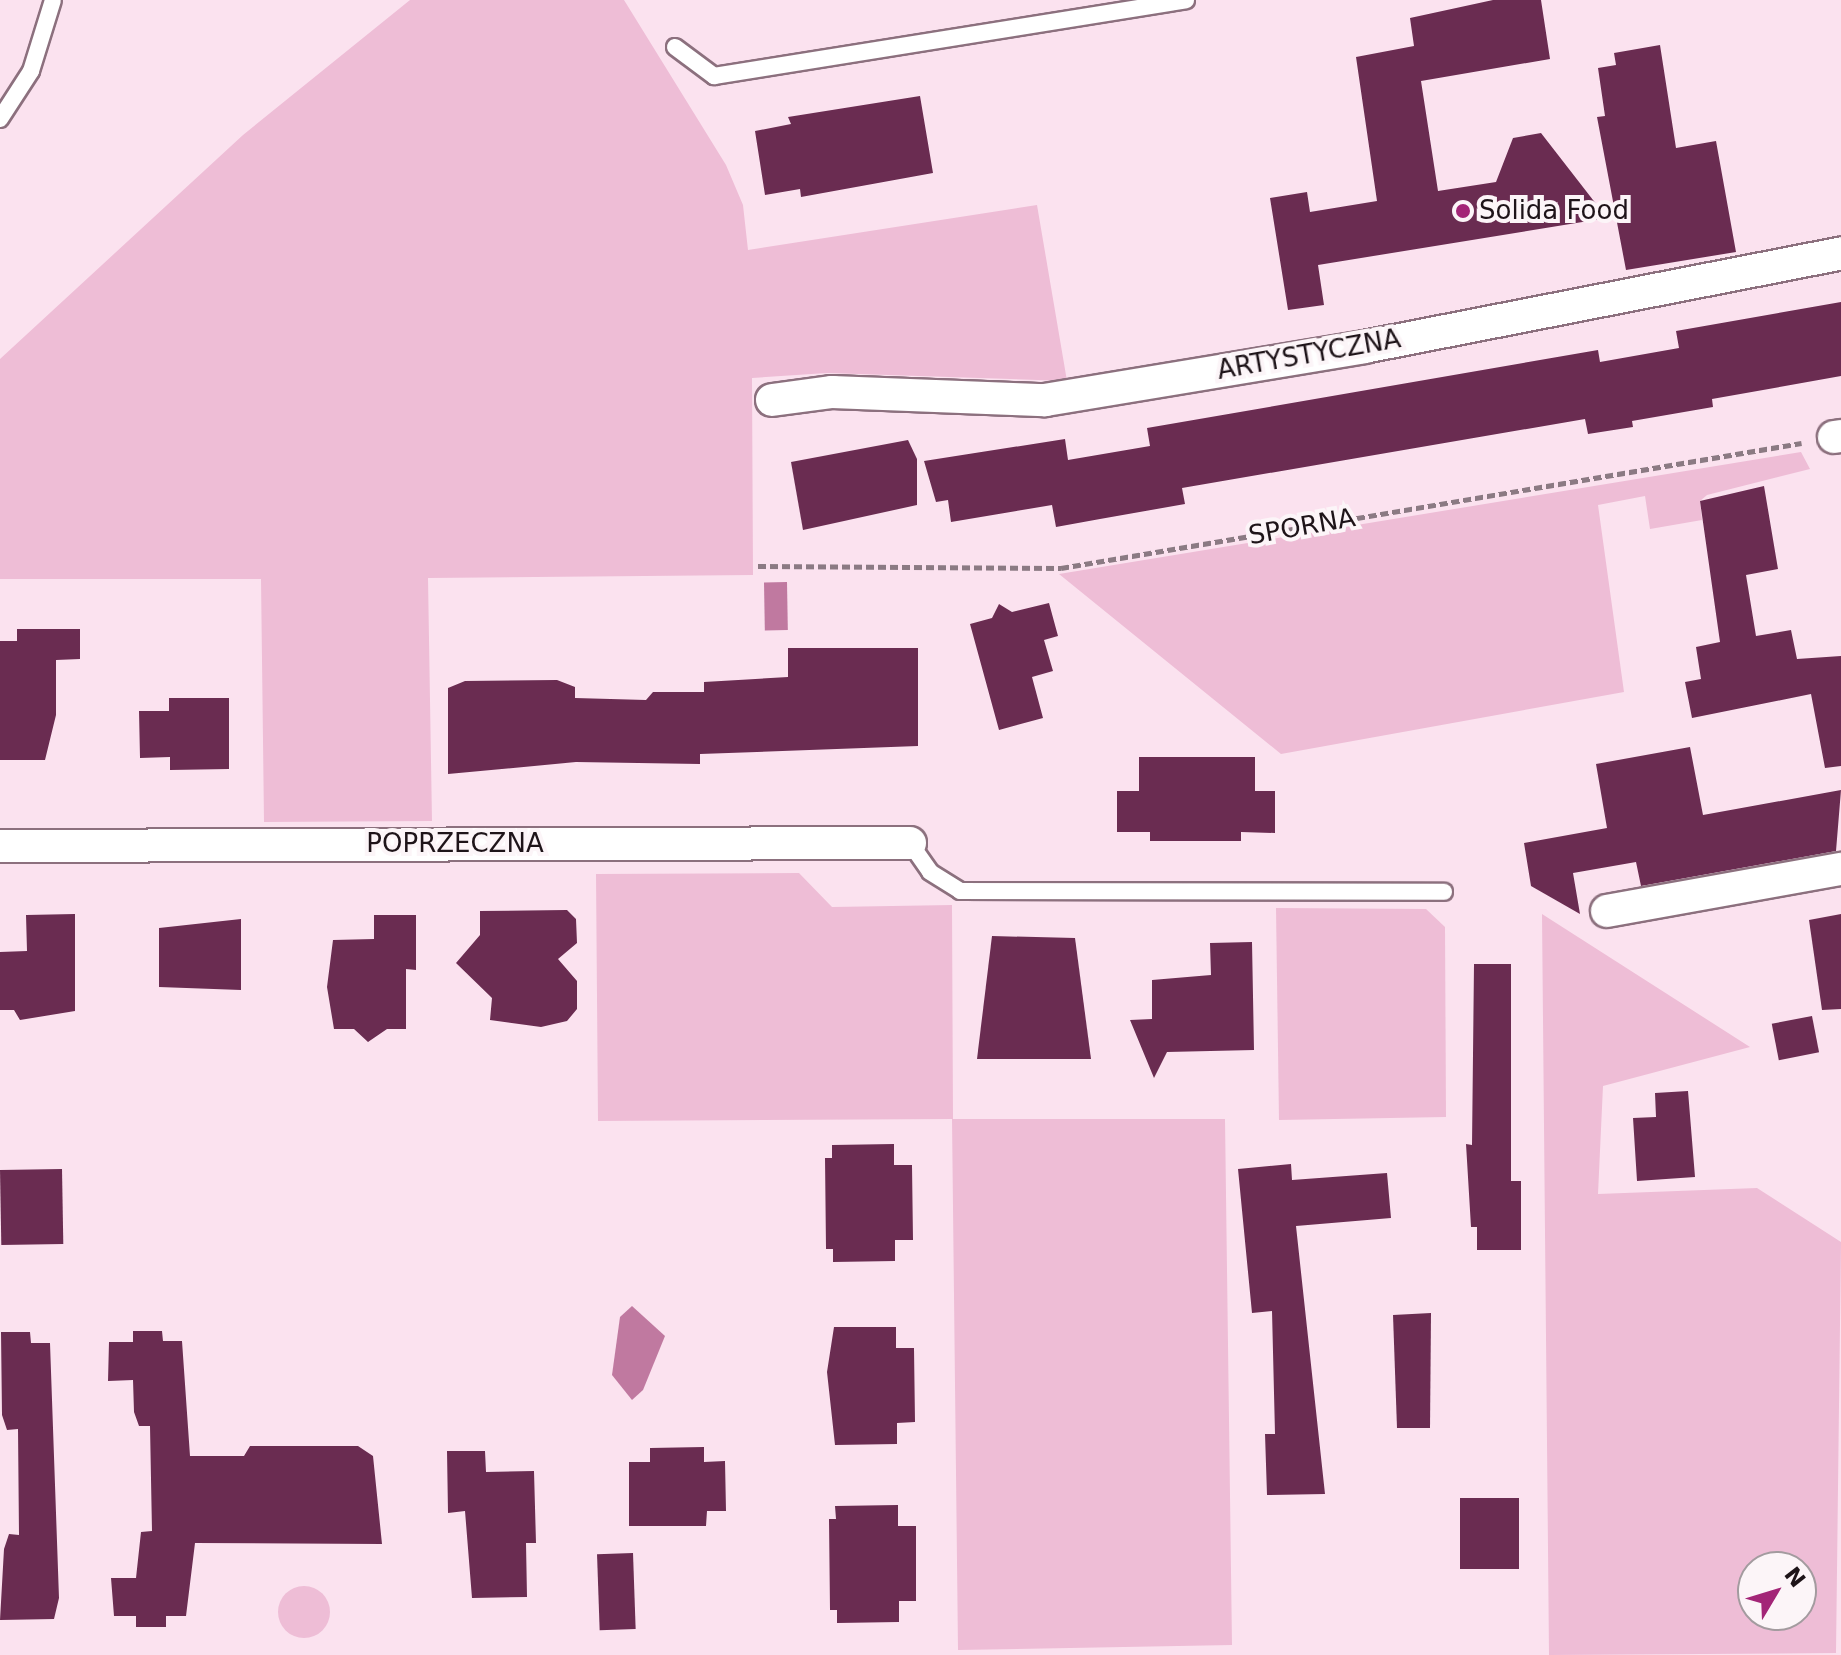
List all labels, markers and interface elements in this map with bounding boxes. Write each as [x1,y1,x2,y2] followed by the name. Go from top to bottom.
[1479,195,1629,227] place label: Solida Food
[1454,202,1472,220] marker: Solida Food
[1215,324,1403,386] street label: ARTYSTYCZNA
[1246,502,1358,552] street label: SPORNA
[366,828,544,860] street label: POPRZECZNA
[1737,1551,1817,1631] north arrow
[1779,1562,1810,1592] text: N

